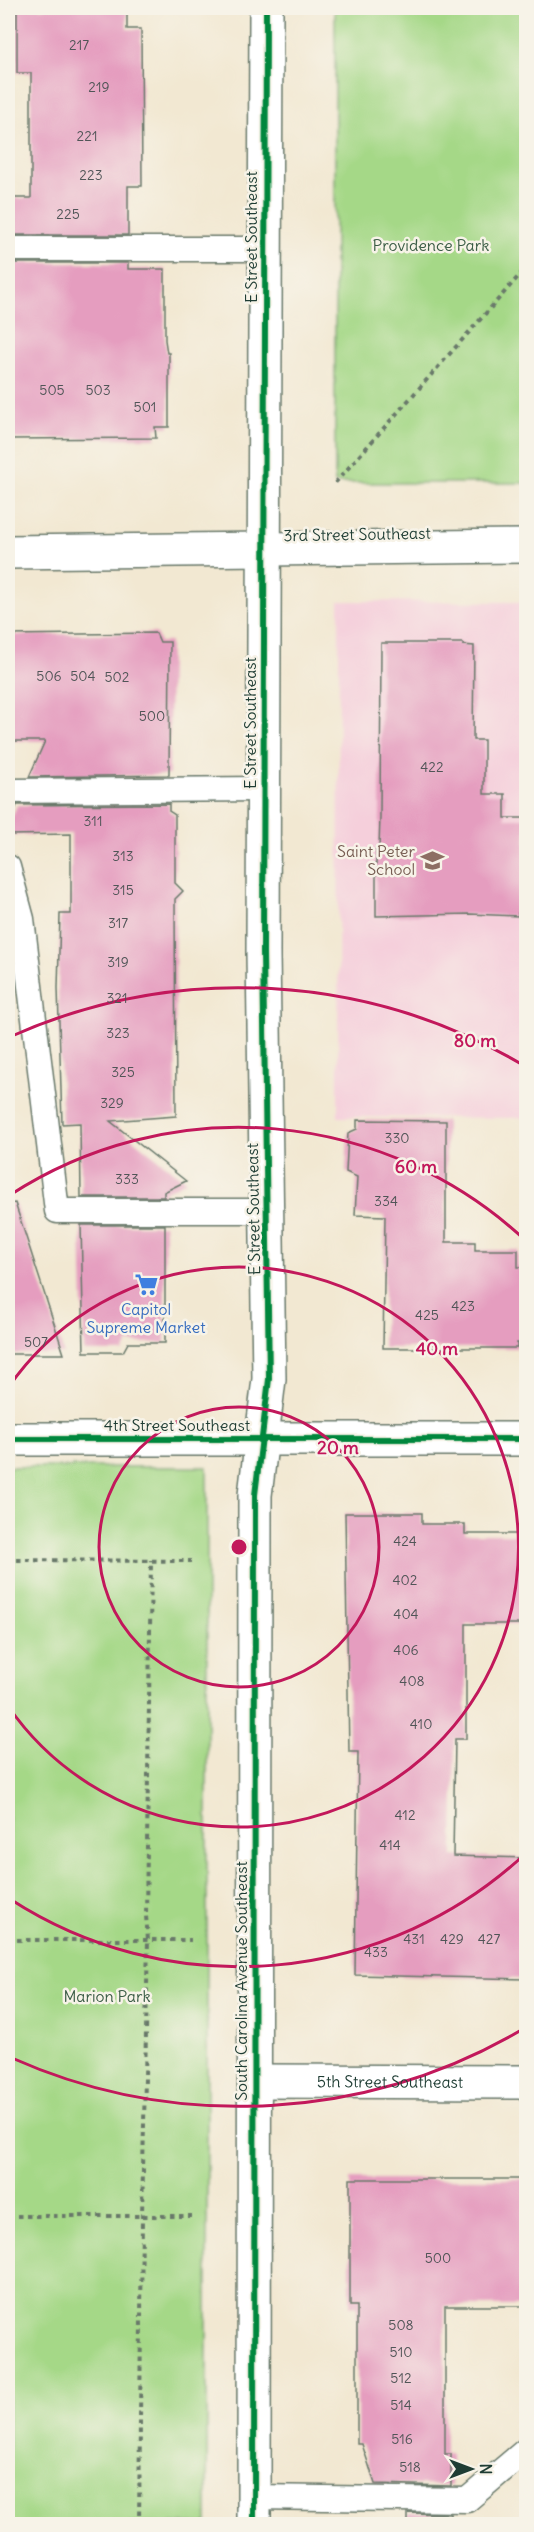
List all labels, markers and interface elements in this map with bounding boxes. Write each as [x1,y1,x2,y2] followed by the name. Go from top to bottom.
[69,36,89,54] house number: 217
[88,78,110,96] house number: 219
[77,127,97,145] house number: 221
[79,166,103,184] house number: 223
[241,170,261,303] street label: E Street Southeast
[56,205,80,223] house number: 225
[373,235,489,255] park label: Providence Park
[39,381,65,399] house number: 505
[85,381,111,399] house number: 503
[134,398,156,416] house number: 501
[283,523,431,545] street label: 3rd Street Southeast
[240,656,260,789] street label: E Street Southeast
[36,667,62,685] house number: 506
[70,667,96,685] house number: 504
[105,668,130,686] house number: 502
[139,707,165,725] house number: 500
[420,758,444,776] house number: 422
[84,812,102,830] house number: 311
[337,841,415,879] place label: Saint Peter School
[112,847,134,865] house number: 313
[420,847,446,873] school or university icon: Saint Peter School
[112,881,134,899] house number: 315
[108,914,128,932] house number: 317
[107,953,129,971] house number: 319
[106,989,128,1007] house number: 321
[106,1024,130,1042] house number: 323
[454,1029,496,1052] text: 80 m
[111,1063,135,1081] house number: 325
[100,1094,124,1112] house number: 329
[384,1129,410,1147] house number: 330
[242,1142,264,1275] street label: E Street Southeast
[395,1155,437,1178] text: 60 m
[115,1170,139,1188] house number: 333
[374,1192,398,1210] house number: 334
[133,1271,159,1297] supermarket icon: Capitol Supreme Market
[451,1297,475,1315] house number: 423
[86,1299,206,1337] place label: Capitol Supreme Market
[415,1306,439,1324] house number: 425
[24,1333,48,1351] house number: 507
[416,1337,458,1360] text: 40 m
[104,1415,251,1435] street label: 4th Street Southeast
[317,1436,359,1459] text: 20 m
[393,1532,417,1550] house number: 424
[229,1537,249,1557] centre of rings
[393,1571,418,1589] house number: 402
[393,1605,419,1623] house number: 404
[393,1641,419,1659] house number: 406
[399,1672,425,1690] house number: 408
[410,1715,432,1733] house number: 410
[394,1806,416,1824] house number: 412
[379,1836,401,1854] house number: 414
[231,1861,251,2101] street label: South Carolina Avenue Southeast
[403,1930,425,1948] house number: 431
[440,1930,464,1948] house number: 429
[478,1930,500,1948] house number: 427
[364,1943,388,1961] house number: 433
[63,1986,151,2006] park label: Marion Park
[317,2071,464,2092] street label: 5th Street Southeast
[425,2249,451,2267] house number: 500
[388,2316,414,2334] house number: 508
[390,2343,412,2361] house number: 510
[390,2369,412,2387] house number: 512
[390,2396,412,2414] house number: 514
[391,2430,413,2448] house number: 516
[441,2439,501,2499] north arrow
[399,2458,421,2476] house number: 518
[476,2463,496,2475] text: N

